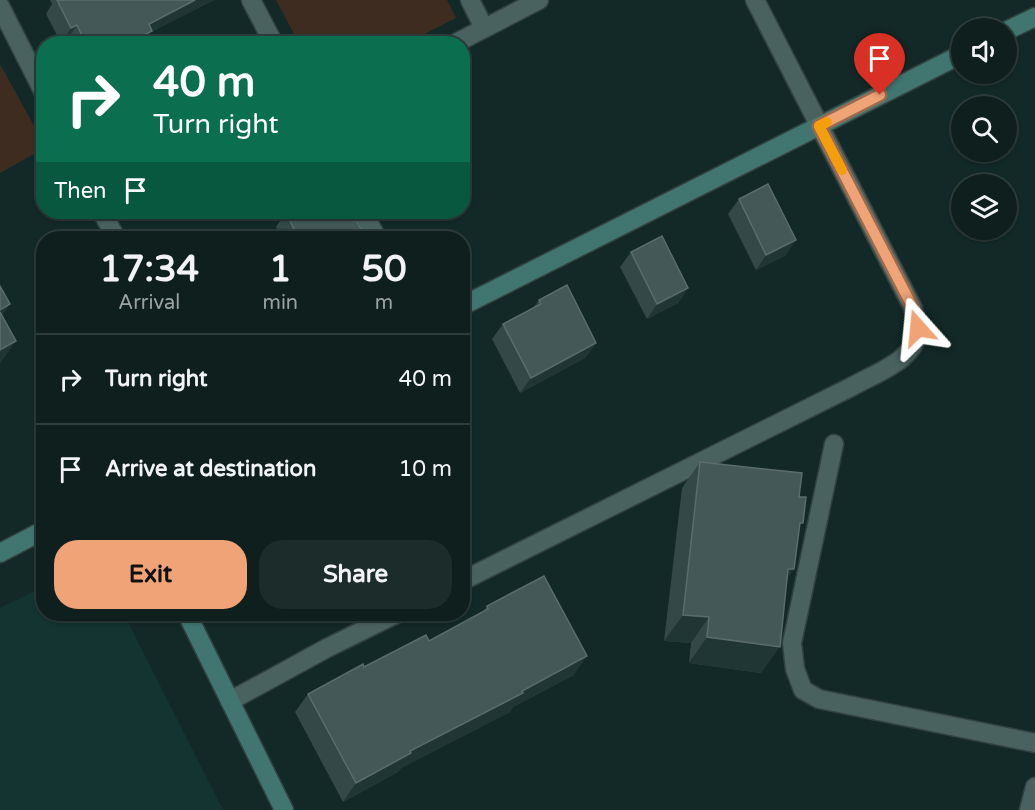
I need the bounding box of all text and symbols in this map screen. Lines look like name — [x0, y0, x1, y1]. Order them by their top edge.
map controls — [951, 18, 1017, 240]
button: sound — [951, 18, 1017, 84]
pin — [854, 33, 905, 95]
icon: arrive — [863, 42, 896, 75]
text: 40 m — [153, 57, 255, 108]
icon: right — [54, 60, 132, 138]
button: search — [951, 96, 1017, 162]
text: Turn right — [153, 108, 279, 141]
icon: arrive — [119, 174, 152, 207]
button: layers — [951, 174, 1017, 240]
text: Then — [54, 178, 107, 204]
text: 17:34 — [99, 248, 199, 291]
text: 1 — [269, 248, 292, 291]
text: 50 — [361, 248, 407, 291]
text: Arrival — [118, 291, 180, 315]
text: min — [263, 291, 298, 315]
text: m — [375, 291, 393, 315]
position arrow — [886, 296, 950, 360]
icon: right — [54, 363, 87, 396]
text: Turn right — [105, 366, 207, 392]
text: 40 m — [398, 366, 452, 392]
icon: arrive — [54, 453, 87, 486]
text: Arrive at destination — [105, 456, 316, 482]
text: 10 m — [398, 456, 452, 482]
button: Exit — [54, 540, 247, 609]
button: Share — [259, 540, 452, 609]

